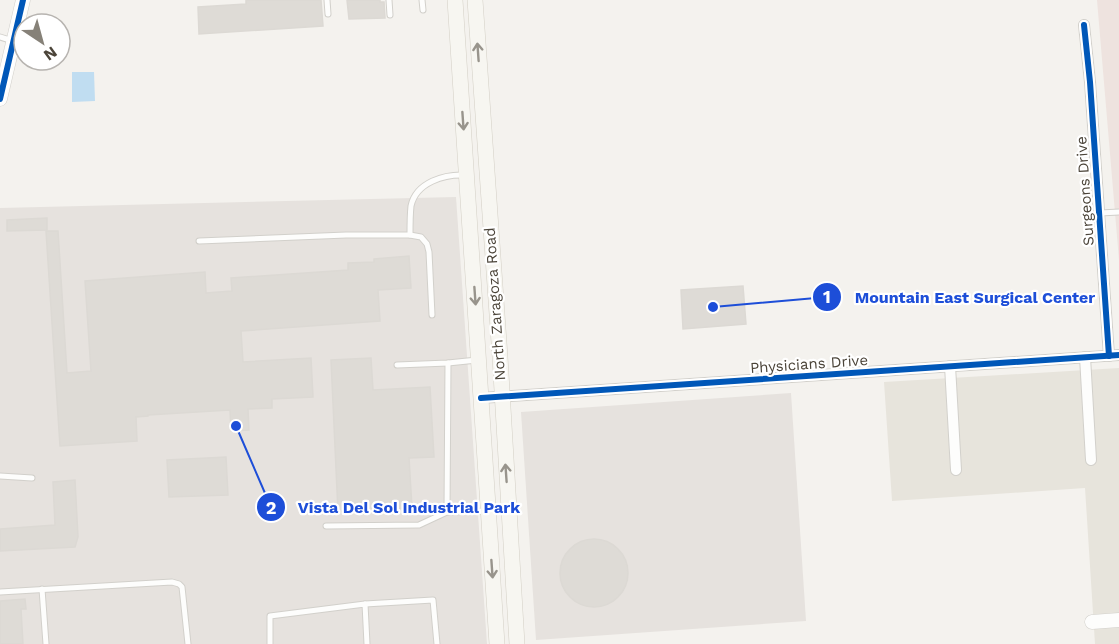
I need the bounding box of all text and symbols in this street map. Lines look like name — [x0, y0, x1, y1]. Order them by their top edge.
north arrow — [12, 12, 72, 72]
one-way arrow — [473, 42, 484, 62]
text: N — [40, 43, 61, 65]
one-way arrow — [458, 111, 469, 131]
street label: Surgeons Drive — [1072, 136, 1098, 246]
street label: North Zaragoza Road — [481, 227, 509, 381]
callout: Mountain East Surgical Center — [812, 280, 1107, 314]
one-way arrow — [469, 285, 480, 305]
text: 1 — [823, 286, 831, 307]
text: Mountain East Surgical Center — [855, 288, 1095, 307]
street label: Physicians Drive — [749, 351, 869, 377]
one-way arrow — [500, 464, 511, 484]
callout: Vista Del Sol Industrial Park — [256, 490, 533, 524]
text: 2 — [266, 497, 276, 518]
text: Vista Del Sol Industrial Park — [298, 498, 520, 517]
one-way arrow — [486, 559, 497, 579]

